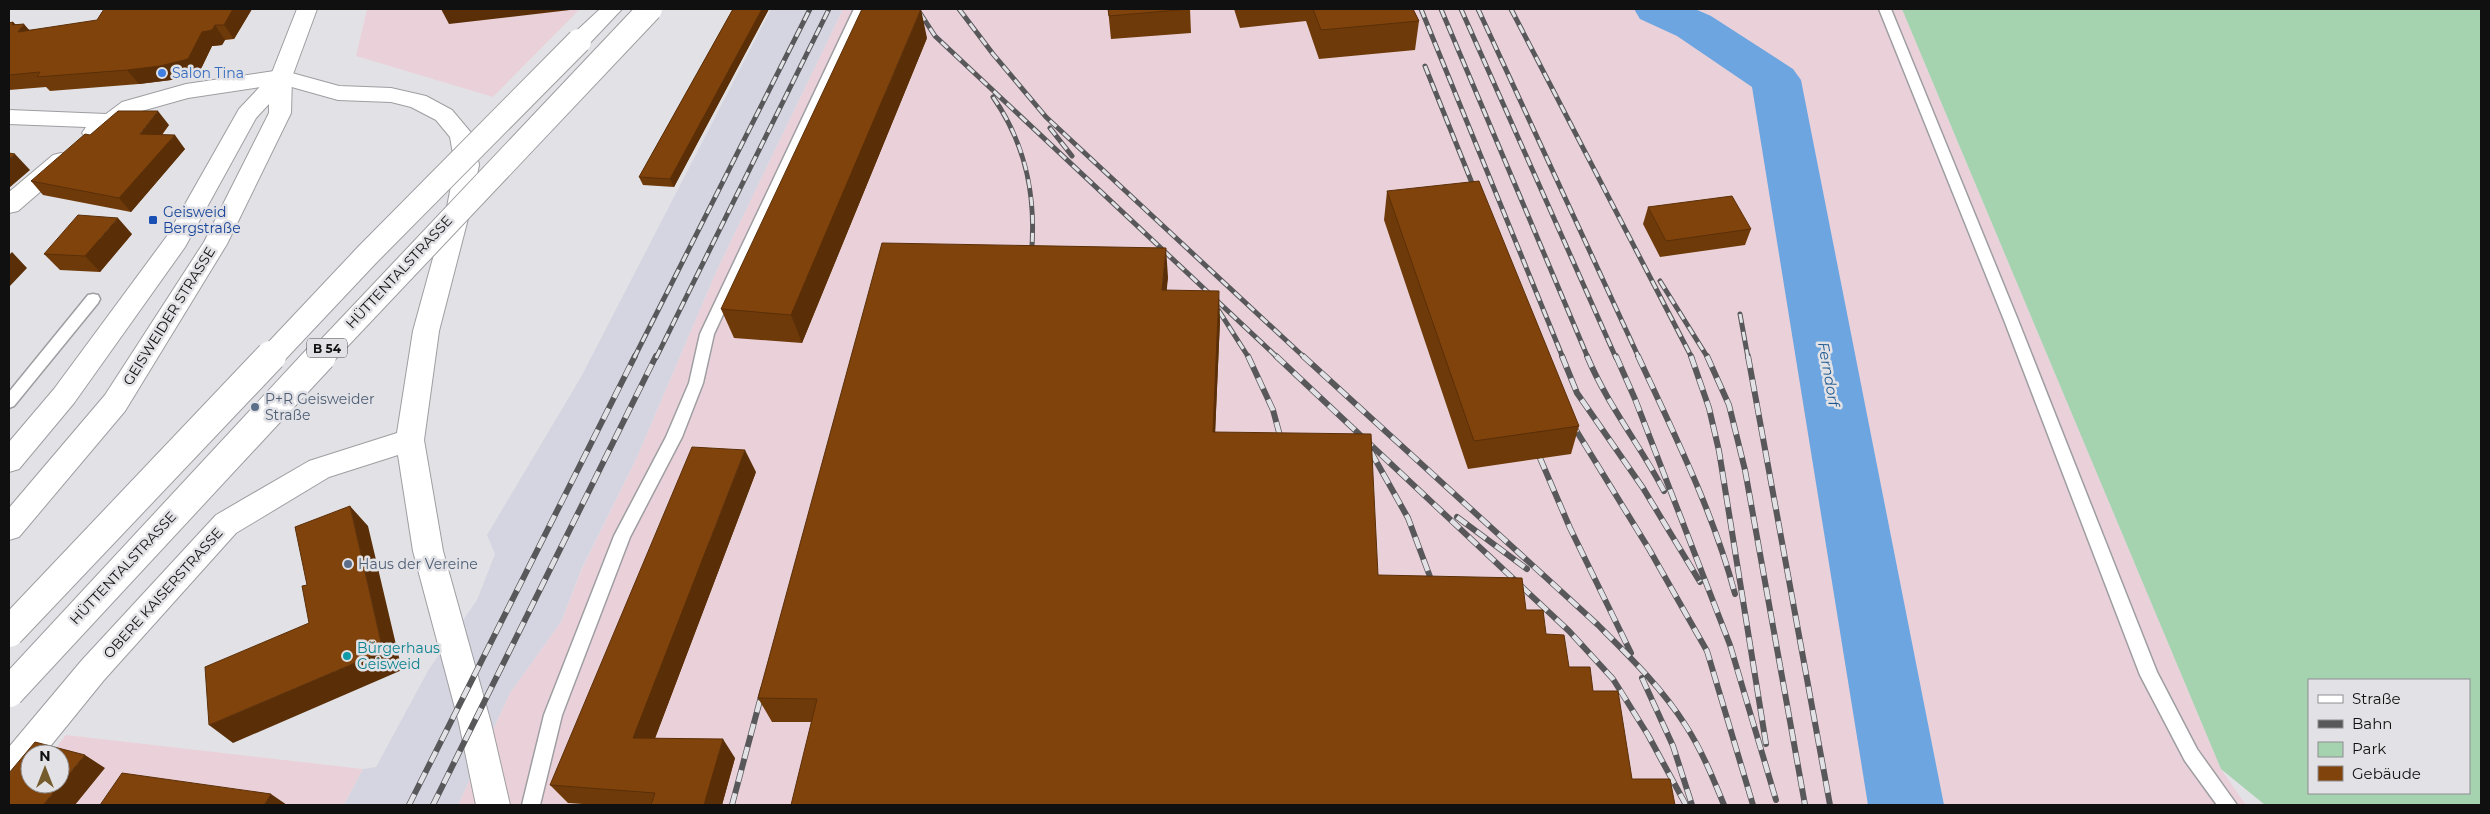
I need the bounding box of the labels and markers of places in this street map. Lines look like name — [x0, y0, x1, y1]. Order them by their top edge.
place label: Salon Tina — [172, 64, 244, 82]
marker: Salon Tina — [156, 67, 168, 79]
place label: Geisweid Bergstraße — [163, 203, 241, 237]
marker: Geisweid Bergstraße — [147, 214, 159, 226]
place label: P+R Geisweider Straße — [265, 390, 375, 424]
marker: P+R Geisweider Straße — [249, 401, 261, 413]
place label: Haus der Vereine — [358, 555, 478, 573]
marker: Haus der Vereine — [342, 558, 354, 570]
place label: Bürgerhaus Geisweid — [357, 639, 440, 673]
marker: Bürgerhaus Geisweid — [341, 650, 353, 662]

